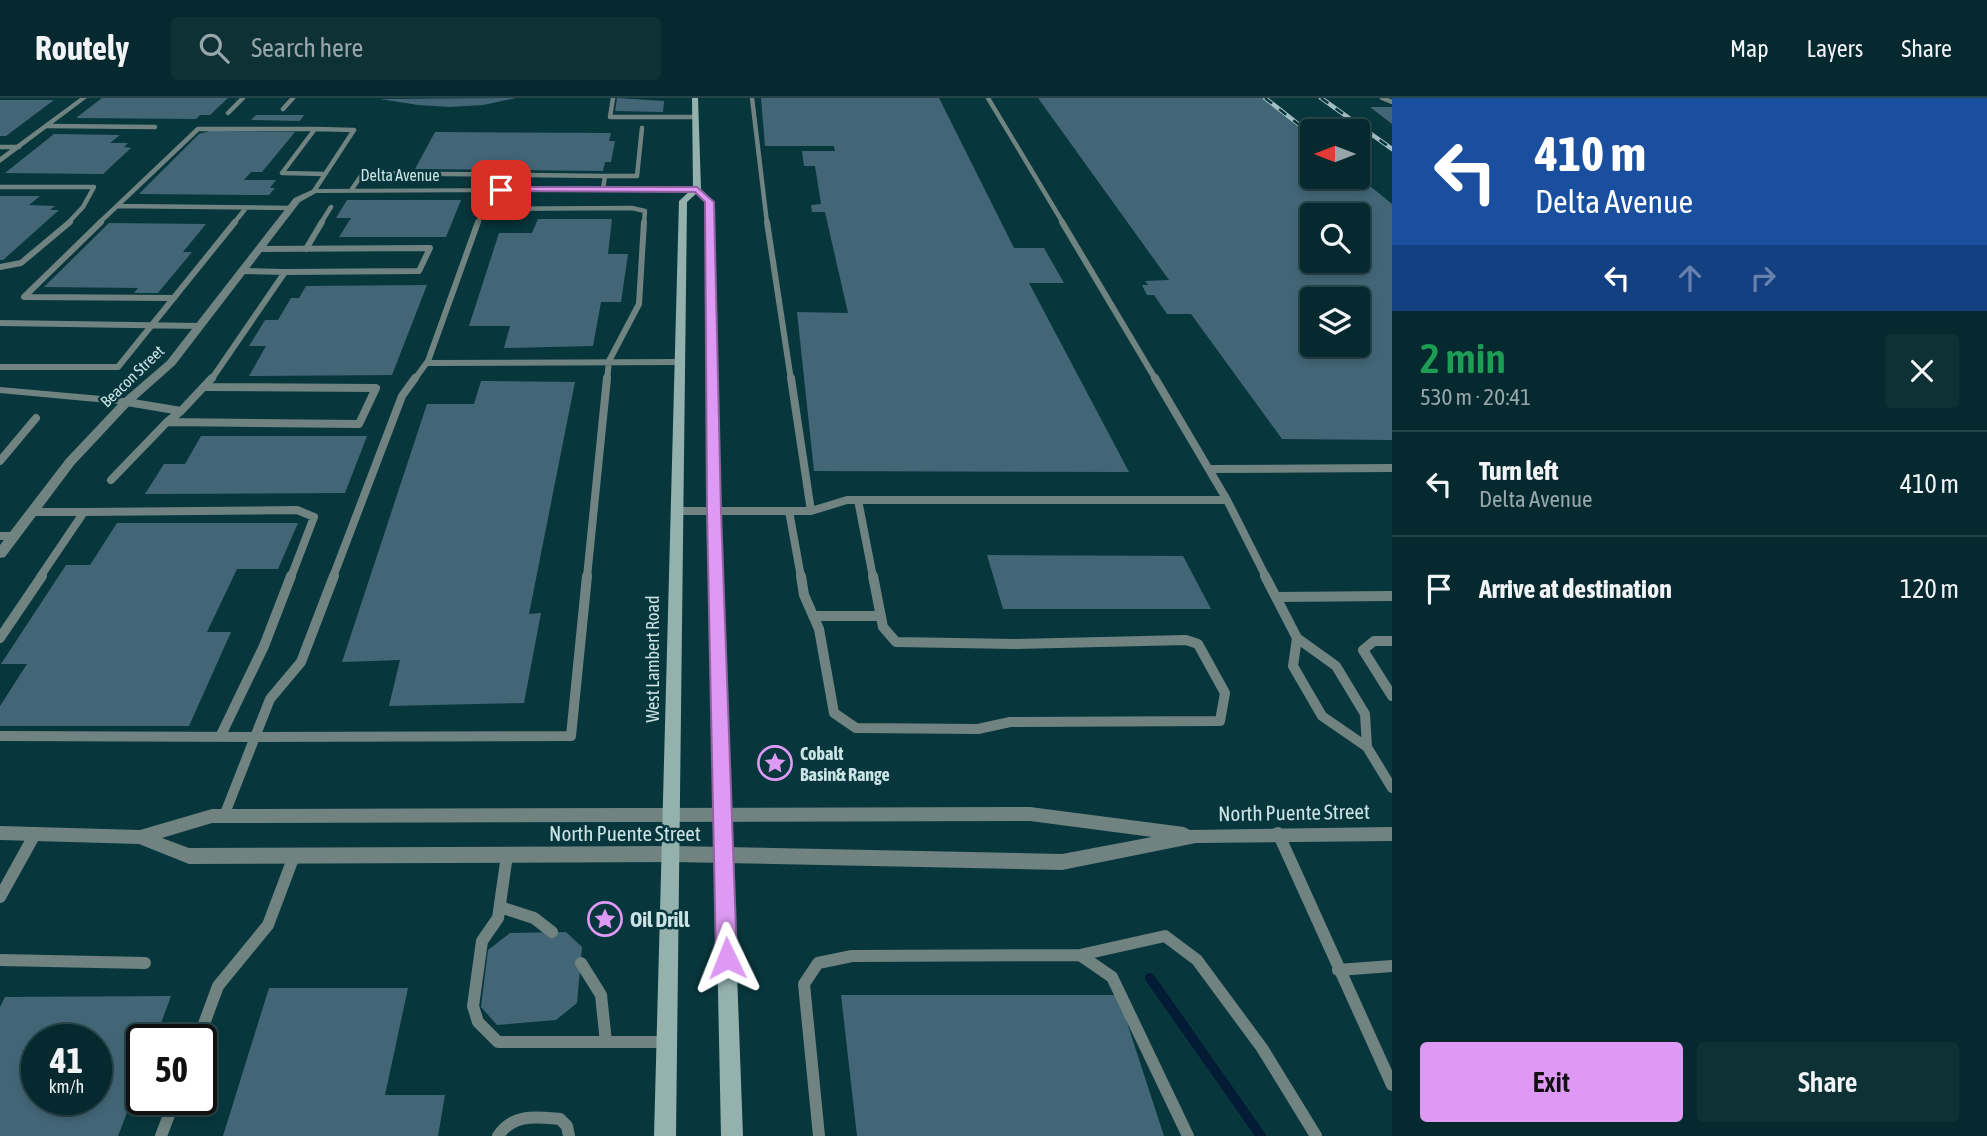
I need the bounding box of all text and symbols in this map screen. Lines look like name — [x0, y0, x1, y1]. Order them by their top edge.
search box — [171, 17, 661, 80]
text: Routely — [35, 29, 129, 67]
icon: search — [195, 29, 233, 67]
text: Search here — [251, 33, 363, 63]
text: Map — [1730, 35, 1769, 62]
text: Layers — [1807, 35, 1863, 62]
text: Share — [1901, 35, 1952, 62]
north arrow — [1300, 119, 1370, 189]
map controls — [1300, 119, 1370, 357]
text: 410 m — [1535, 125, 1646, 181]
icon: left — [1420, 126, 1511, 217]
pin — [471, 160, 531, 220]
street label: Delta Avenue — [361, 166, 440, 184]
icon: arrive — [482, 171, 520, 209]
text: Delta Avenue — [1535, 183, 1693, 220]
button: search — [1300, 203, 1370, 273]
icon: left — [1598, 259, 1636, 297]
icon: ahead — [1671, 259, 1709, 297]
icon: right — [1744, 259, 1782, 297]
button: layers — [1300, 287, 1370, 357]
text: 2 min — [1420, 334, 1506, 382]
button: close — [1885, 334, 1959, 408]
street label: Beacon Street — [97, 341, 168, 411]
text: 530 m · 20:41 — [1420, 384, 1531, 410]
text: Turn left — [1479, 456, 1559, 486]
icon: left — [1420, 465, 1458, 503]
text: 410 m — [1900, 469, 1959, 499]
text: Delta Avenue — [1479, 486, 1593, 512]
icon: arrive — [1420, 570, 1458, 608]
text: Arrive at destination — [1479, 574, 1672, 604]
text: 120 m — [1900, 574, 1959, 604]
street label: West Lambert Road — [642, 596, 663, 722]
place label: Cobalt Basin& Range — [800, 743, 890, 785]
place icon: Cobalt Basin& Range — [756, 744, 794, 782]
street label: North Puente Street — [1218, 799, 1370, 825]
street label: North Puente Street — [549, 821, 701, 845]
place icon: Oil Drill — [586, 900, 624, 938]
place label: Oil Drill — [630, 907, 690, 931]
position arrow — [690, 921, 764, 995]
speed limit sign: 50 — [126, 1024, 217, 1115]
text: 41 — [50, 1040, 83, 1080]
button: Exit — [1420, 1042, 1683, 1122]
button: Share — [1697, 1042, 1959, 1122]
text: km/h — [49, 1076, 84, 1097]

